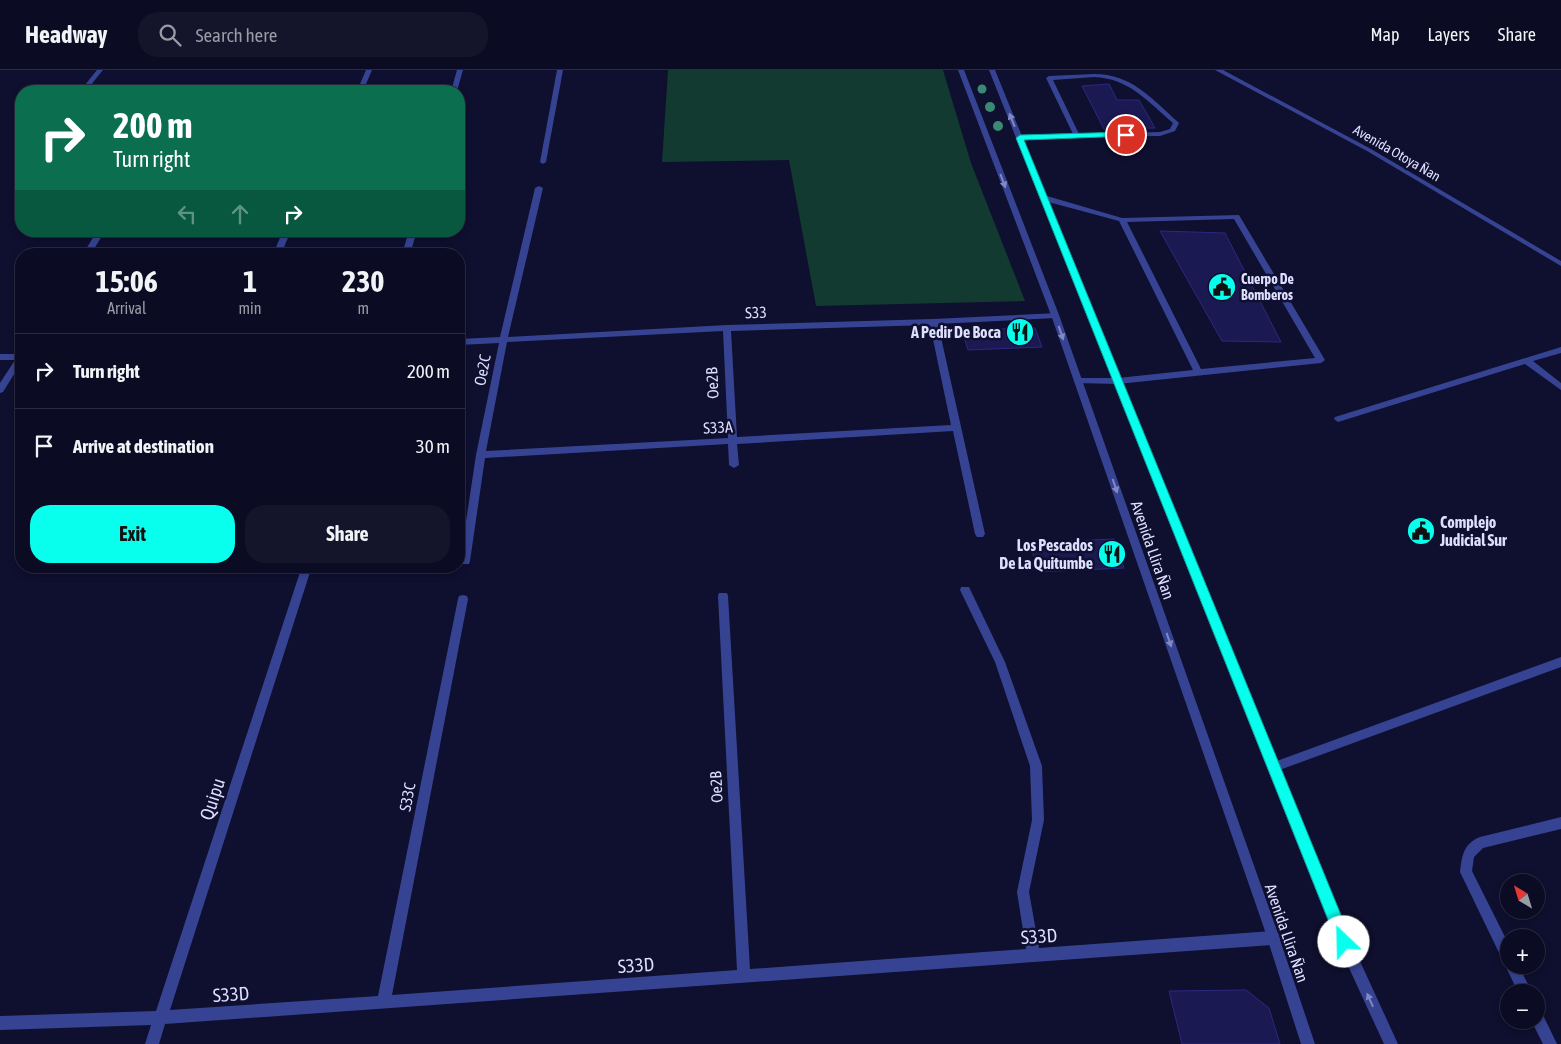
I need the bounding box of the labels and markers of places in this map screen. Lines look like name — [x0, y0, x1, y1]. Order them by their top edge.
pin — [1105, 114, 1147, 156]
place label: Cuerpo De Bomberos — [1241, 271, 1294, 303]
public building icon: Cuerpo De Bomberos — [1207, 272, 1237, 302]
restaurant icon: A Pedir De Boca — [1005, 317, 1035, 347]
place label: A Pedir De Boca — [910, 323, 1001, 341]
place label: Complejo Judicial Sur — [1439, 513, 1507, 549]
public building icon: Complejo Judicial Sur — [1406, 516, 1436, 546]
place label: Los Pescados De La Quitumbe — [999, 536, 1093, 572]
restaurant icon: Los Pescados De La Quitumbe — [1097, 539, 1127, 569]

